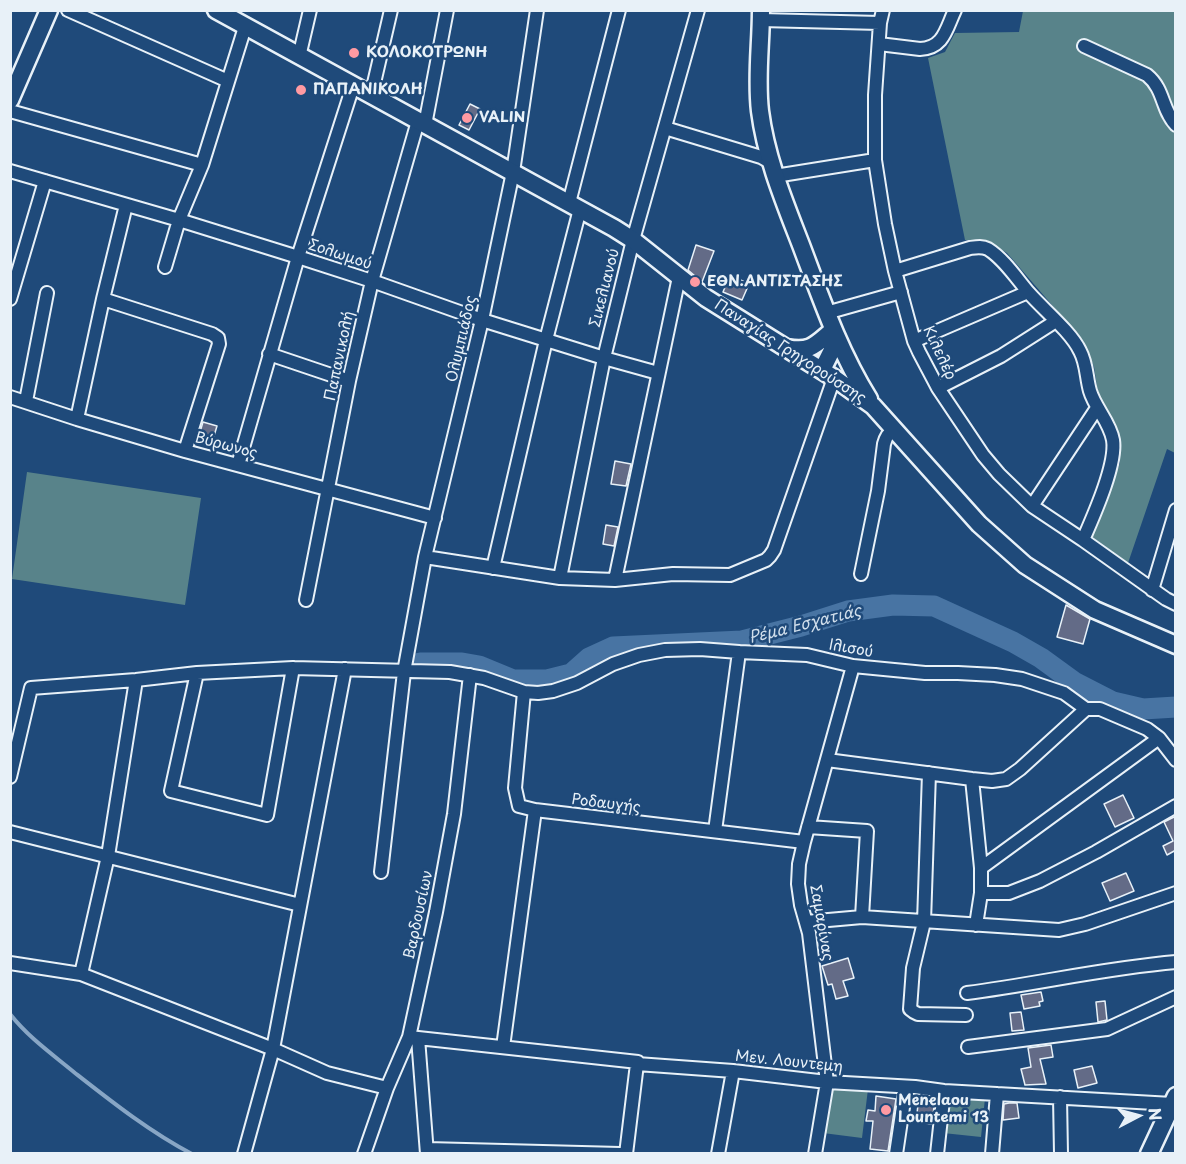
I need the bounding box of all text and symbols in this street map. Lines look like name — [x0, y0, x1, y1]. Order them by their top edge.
place label: ΚΟΛΟΚΟΤΡΩΝΗ — [366, 44, 488, 62]
marker: ΚΟΛΟΚΟΤΡΩΝΗ — [347, 46, 361, 60]
place label: ΠΑΠΑΝΙΚΟΛΗ — [313, 81, 423, 99]
marker: ΠΑΠΑΝΙΚΟΛΗ — [294, 83, 308, 97]
place label: VALIN — [479, 109, 525, 127]
marker: VALIN — [460, 111, 474, 125]
street label: Σολωμού — [306, 236, 374, 274]
street label: Σικελιανού — [587, 247, 623, 329]
place label: ΕΘΝ.ΑΝΤΙΣΤΑΣΗΣ — [707, 273, 843, 291]
marker: ΕΘΝ.ΑΝΤΙΣΤΑΣΗΣ — [688, 275, 702, 289]
street label: Ολυμπιάδος — [443, 294, 481, 384]
street label: Παναγίας Γρηγορούσσης — [711, 296, 869, 408]
street label: Παπανικολή — [322, 310, 358, 402]
street label: Κιλελέρ — [919, 323, 959, 383]
street label: Βύρωνος — [193, 429, 259, 463]
water label: Ρέμα Εσχατιάς — [747, 602, 863, 648]
street label: Ιλισού — [827, 636, 875, 662]
street label: Ροδαυγής — [570, 791, 642, 817]
street label: Βαρδουσίων — [401, 869, 437, 961]
street label: Σαμαρίνας — [805, 884, 837, 962]
street label: Μεν. Λουντεμη — [734, 1047, 844, 1077]
north arrow — [1108, 1086, 1168, 1146]
place label: Menelaou Lountemi 13 — [898, 1092, 989, 1127]
marker: Menelaou Lountemi 13 — [879, 1103, 893, 1117]
text: N — [1143, 1107, 1168, 1122]

